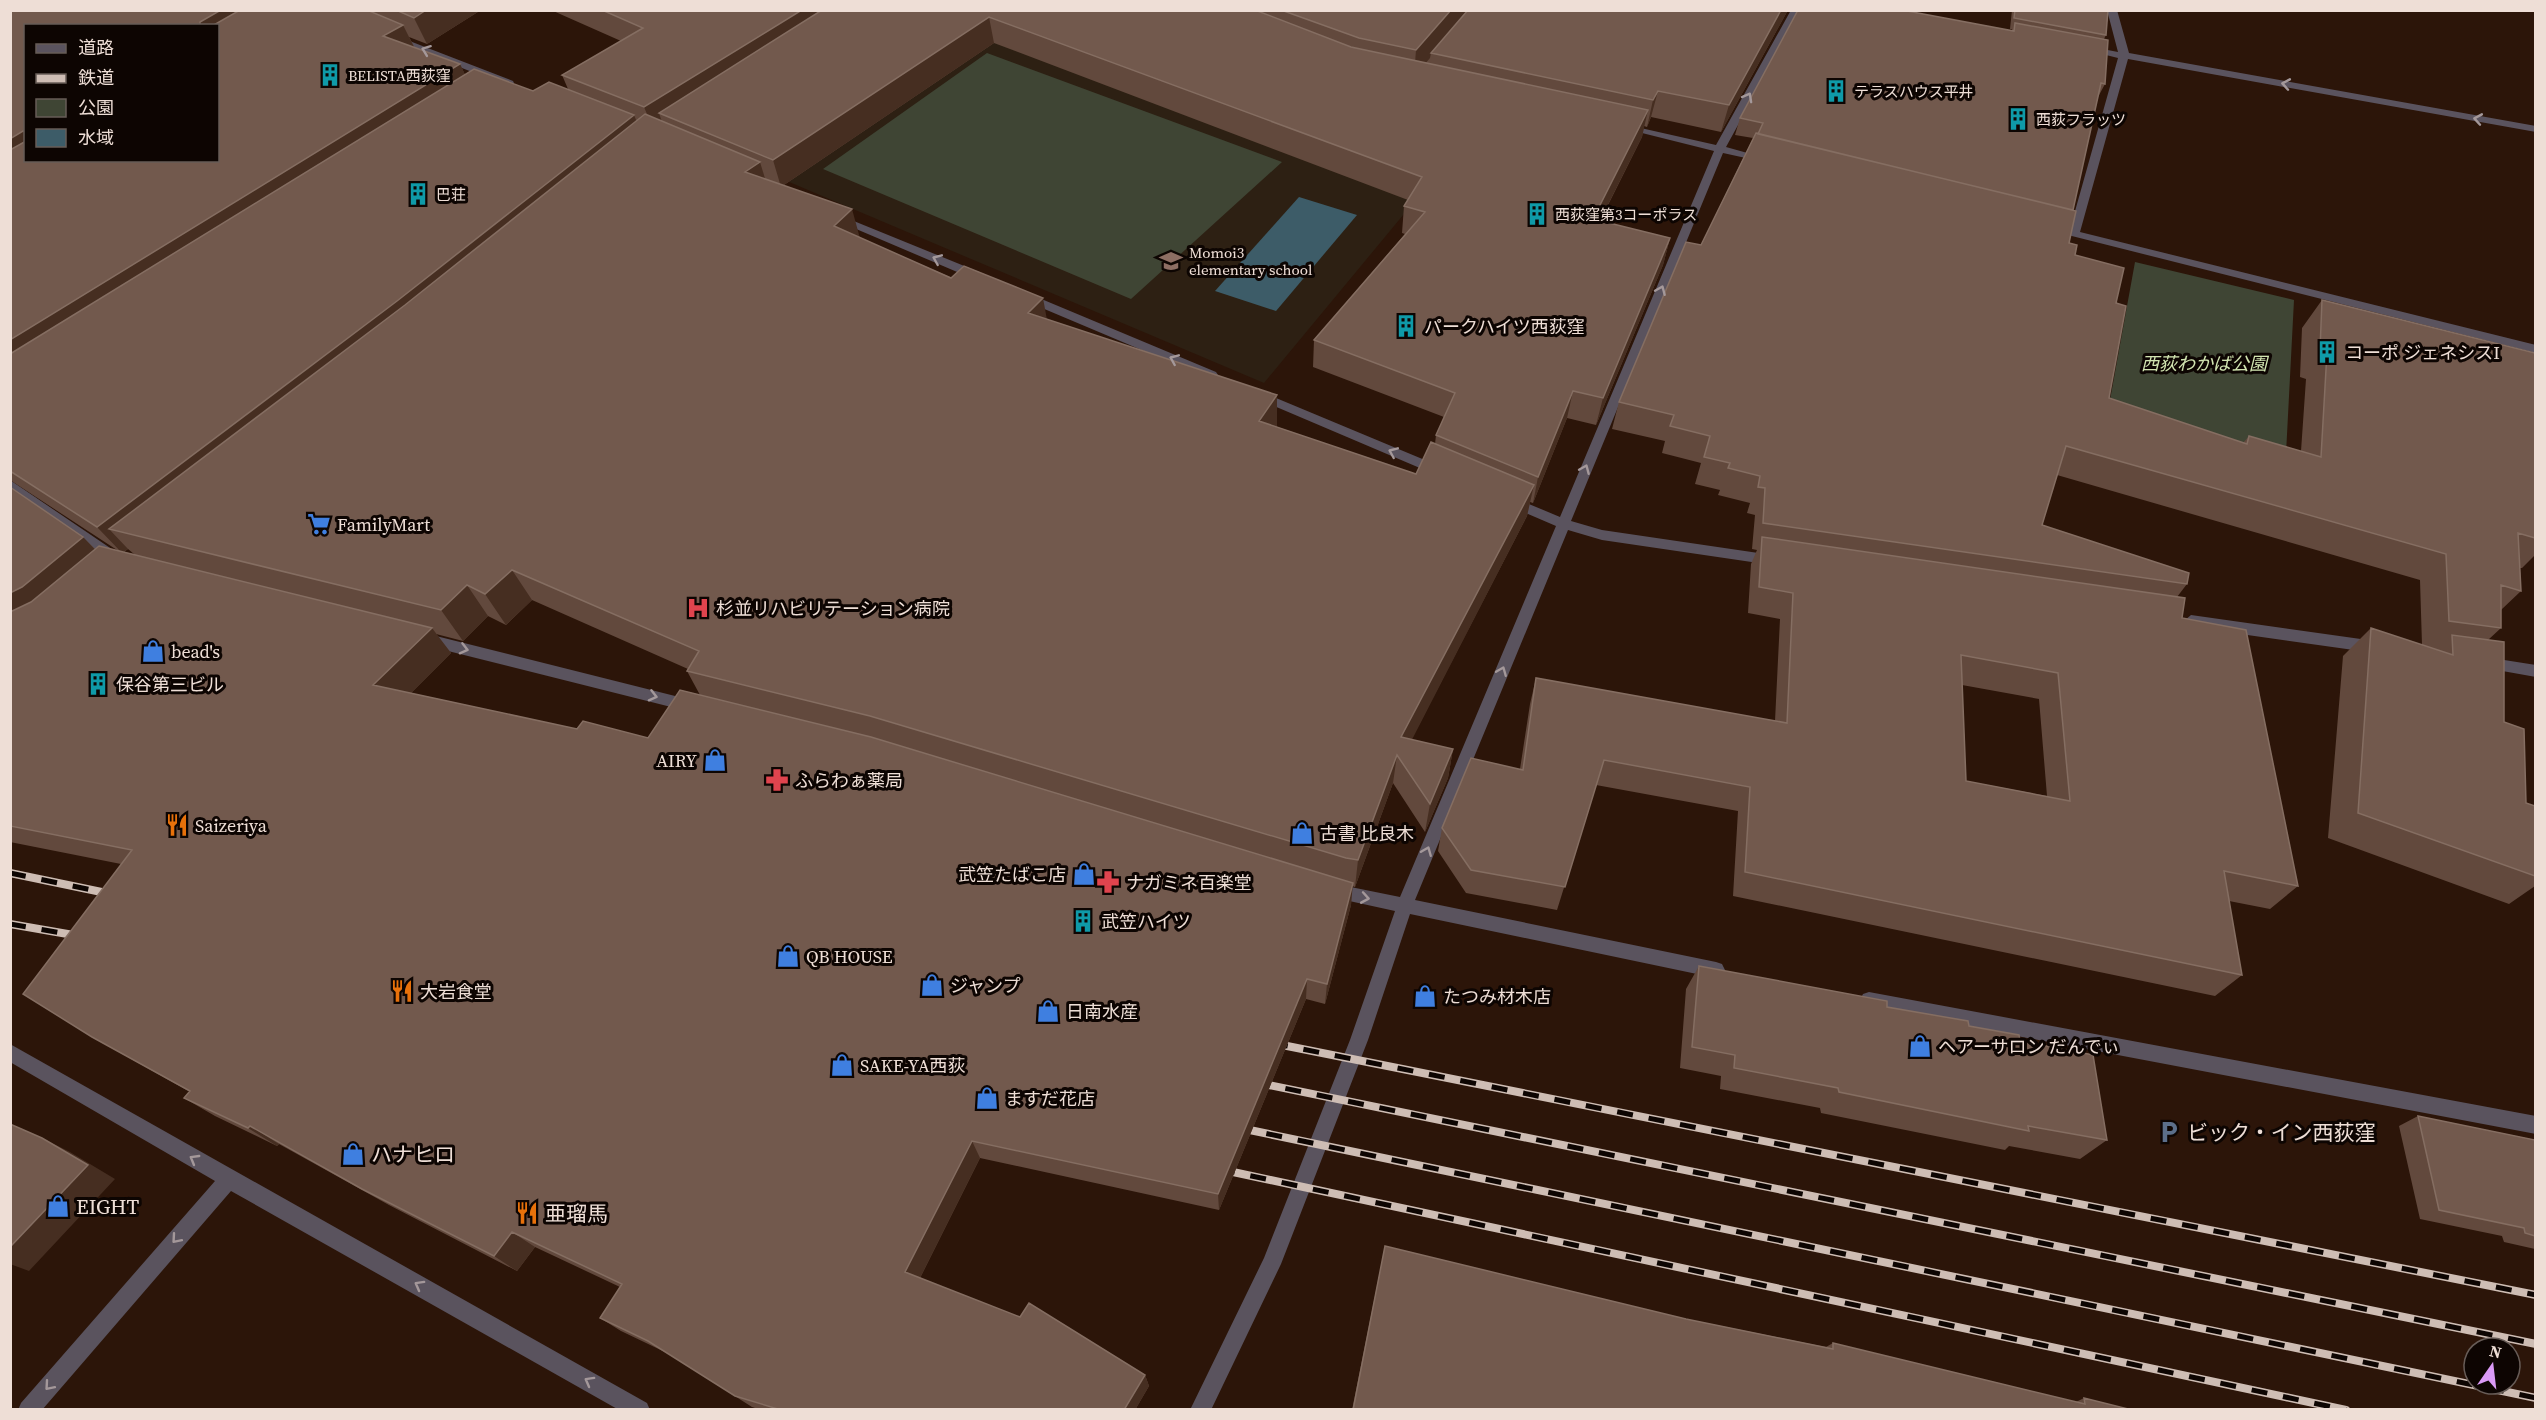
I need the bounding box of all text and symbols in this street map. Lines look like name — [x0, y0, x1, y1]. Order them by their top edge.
legend — [24, 24, 219, 162]
text: 道路 — [78, 35, 114, 60]
one-way arrow — [421, 45, 432, 57]
building icon: BELISTA西荻窪 — [317, 62, 343, 88]
text: 鉄道 — [78, 65, 114, 90]
place label: BELISTA西荻窪 — [348, 65, 451, 86]
building icon: テラスハウス平井 — [1823, 78, 1849, 104]
one-way arrow — [2281, 79, 2291, 91]
place label: テラスハウス平井 — [1854, 81, 1974, 102]
one-way arrow — [1741, 93, 1752, 103]
text: 公園 — [78, 95, 114, 120]
building icon: 西荻フラッツ — [2005, 106, 2031, 132]
place label: 西荻フラッツ — [2036, 109, 2126, 130]
one-way arrow — [2473, 113, 2483, 126]
text: 水域 — [78, 125, 114, 150]
building icon: 巴荘 — [405, 181, 431, 207]
place label: 巴荘 — [436, 184, 466, 205]
building icon: 西荻窪第3コーポラス — [1524, 201, 1550, 227]
place label: 西荻窪第3コーポラス — [1555, 204, 1697, 225]
place label: Momoi3 elementary school — [1189, 242, 1313, 280]
school or university icon: Momoi3 elementary school — [1158, 248, 1184, 274]
one-way arrow — [932, 254, 943, 266]
one-way arrow — [1654, 285, 1666, 296]
building icon: パークハイツ西荻窪 — [1393, 313, 1419, 339]
place label: パークハイツ西荻窪 — [1424, 314, 1585, 339]
building icon: コーポ ジェネシスI — [2314, 339, 2340, 365]
place label: コーポ ジェネシスI — [2345, 340, 2500, 365]
park label: 西荻わかば公園 — [2141, 351, 2270, 376]
one-way arrow — [1170, 354, 1181, 366]
one-way arrow — [1388, 447, 1399, 459]
one-way arrow — [1578, 465, 1590, 476]
supermarket icon: FamilyMart — [306, 511, 332, 537]
place label: FamilyMart — [337, 512, 430, 537]
hospital icon: 杉並リハビリテーション病院 — [685, 595, 711, 621]
place label: 杉並リハビリテーション病院 — [716, 596, 950, 621]
shop icon: bead's — [140, 638, 166, 664]
place label: bead's — [171, 639, 220, 664]
one-way arrow — [458, 642, 468, 654]
one-way arrow — [1495, 666, 1507, 677]
building icon: 保谷第三ビル — [85, 671, 111, 697]
place label: 保谷第三ビル — [116, 672, 224, 697]
one-way arrow — [647, 689, 657, 702]
shop icon: AIRY — [702, 747, 728, 773]
place label: AIRY — [656, 748, 698, 773]
pharmacy icon: ふらわぁ薬局 — [764, 767, 790, 793]
place label: ふらわぁ薬局 — [795, 768, 903, 793]
restaurant icon: Saizeriya — [164, 812, 190, 838]
place label: Saizeriya — [195, 813, 268, 838]
shop icon: 古書 比良木 — [1289, 820, 1315, 846]
place label: 古書 比良木 — [1320, 821, 1414, 846]
one-way arrow — [1420, 846, 1432, 857]
shop icon: 武笠たばこ店 — [1071, 861, 1097, 887]
place label: 武笠たばこ店 — [958, 862, 1066, 887]
pharmacy icon: ナガミネ百楽堂 — [1095, 869, 1121, 895]
place label: ナガミネ百楽堂 — [1126, 870, 1252, 895]
one-way arrow — [1360, 891, 1370, 904]
building icon: 武笠ハイツ — [1070, 908, 1096, 934]
place label: 武笠ハイツ — [1101, 909, 1191, 934]
shop icon: QB HOUSE — [775, 943, 801, 969]
place label: QB HOUSE — [806, 944, 893, 969]
shop icon: ジャンプ — [919, 972, 945, 998]
place label: ジャンプ — [950, 973, 1021, 998]
restaurant icon: 大岩食堂 — [389, 978, 415, 1004]
place label: 大岩食堂 — [420, 979, 492, 1004]
shop icon: たつみ材木店 — [1412, 983, 1438, 1009]
place label: たつみ材木店 — [1443, 984, 1551, 1009]
shop icon: 日南水産 — [1035, 998, 1061, 1024]
place label: 日南水産 — [1066, 999, 1138, 1024]
shop icon: ヘアーサロン だんでぃ — [1907, 1033, 1933, 1059]
place label: ヘアーサロン だんでぃ — [1938, 1034, 2120, 1059]
shop icon: SAKE-YA西荻 — [829, 1052, 855, 1078]
place label: SAKE-YA西荻 — [860, 1053, 966, 1078]
shop icon: ますだ花店 — [974, 1085, 1000, 1111]
place label: ますだ花店 — [1005, 1086, 1095, 1111]
place label: ビック・イン西荻窪 — [2187, 1118, 2376, 1147]
parking icon: ビック・イン西荻窪 — [2156, 1119, 2182, 1145]
place label: ハナヒロ — [371, 1140, 455, 1169]
shop icon: ハナヒロ — [340, 1141, 366, 1167]
one-way arrow — [190, 1154, 200, 1166]
place label: EIGHT — [76, 1192, 140, 1221]
shop icon: EIGHT — [45, 1193, 71, 1219]
place label: 亜瑠馬 — [545, 1199, 608, 1228]
restaurant icon: 亜瑠馬 — [514, 1200, 540, 1226]
one-way arrow — [173, 1232, 184, 1243]
one-way arrow — [415, 1281, 425, 1293]
north arrow — [2462, 1336, 2522, 1396]
text: N — [2487, 1339, 2504, 1364]
one-way arrow — [585, 1377, 595, 1388]
one-way arrow — [45, 1379, 56, 1390]

